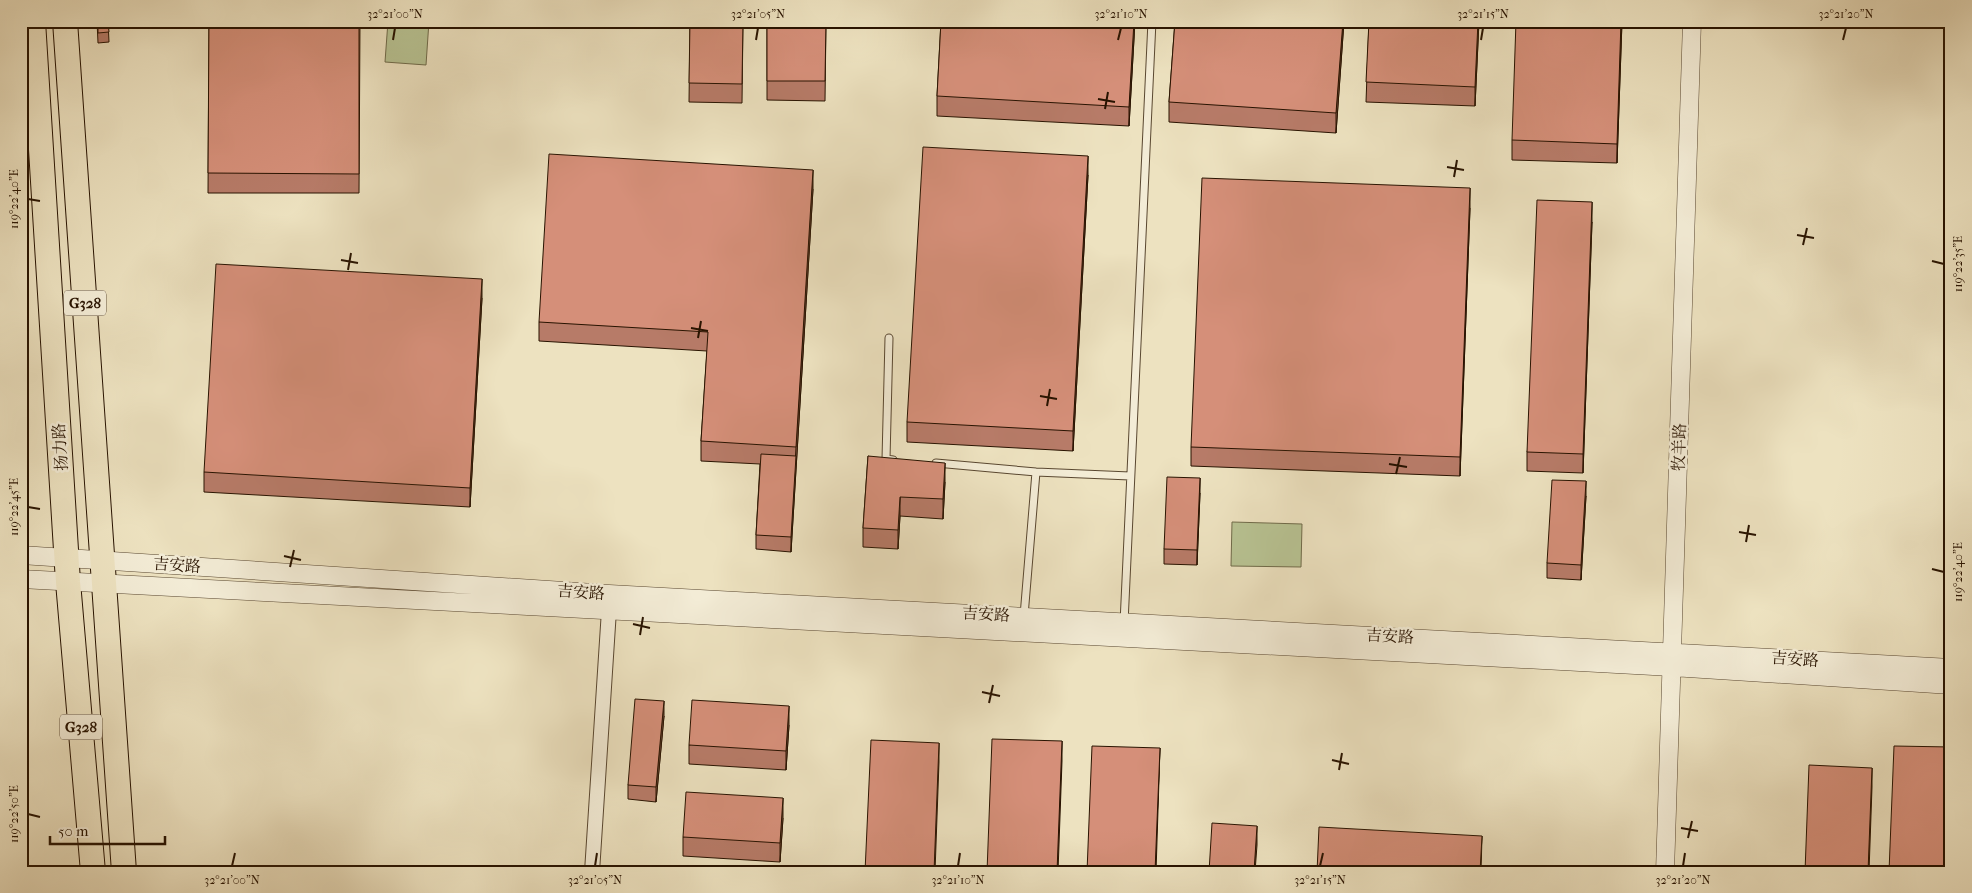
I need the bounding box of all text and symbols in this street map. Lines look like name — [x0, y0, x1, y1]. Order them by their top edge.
text: 32°21'00"N — [367, 7, 423, 21]
text: 32°21'05"N — [731, 7, 785, 21]
text: 32°21'10"N — [1094, 7, 1148, 21]
text: 32°21'15"N — [1457, 7, 1509, 21]
text: 32°21'20"N — [1818, 7, 1874, 21]
text: 119°22'40"E — [7, 169, 21, 229]
text: 119°22'35"E — [1951, 236, 1965, 292]
road number: G328 — [64, 290, 106, 316]
street label: 扬力路 — [49, 422, 71, 472]
street label: 牧羊路 — [1669, 423, 1689, 471]
text: 119°22'45"E — [7, 478, 21, 536]
text: 119°22'40"E — [1951, 542, 1965, 602]
street label: 吉安路 — [152, 554, 202, 576]
street label: 吉安路 — [556, 581, 606, 603]
street label: 吉安路 — [962, 603, 1010, 625]
street label: 吉安路 — [1366, 625, 1414, 647]
street label: 吉安路 — [1770, 648, 1820, 670]
road number: G328 — [60, 714, 102, 740]
text: 119°22'50"E — [7, 785, 21, 843]
scale bar — [50, 813, 165, 845]
text: 50 m — [58, 822, 89, 840]
text: 32°21'00"N — [204, 873, 260, 887]
text: 32°21'05"N — [568, 873, 622, 887]
text: 32°21'10"N — [931, 873, 985, 887]
text: 32°21'15"N — [1294, 873, 1346, 887]
text: 32°21'20"N — [1655, 873, 1711, 887]

